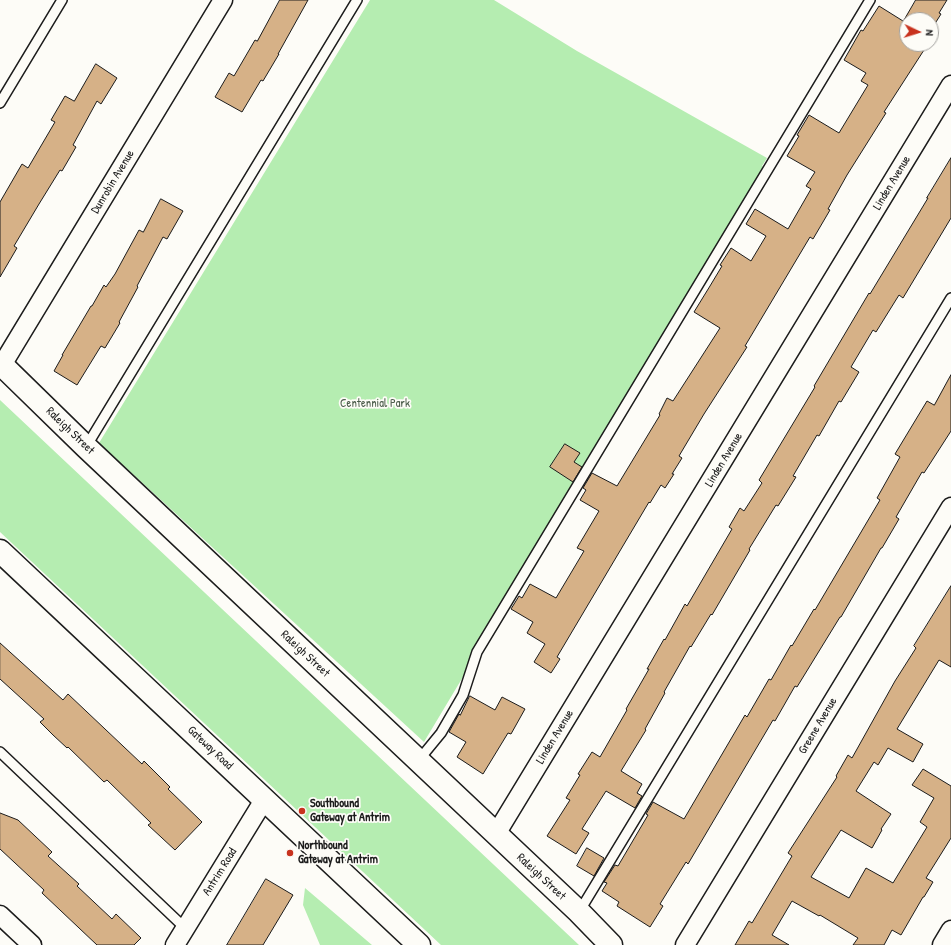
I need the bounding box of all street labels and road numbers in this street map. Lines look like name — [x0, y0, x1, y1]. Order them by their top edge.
street label: Dunrobin Avenue — [88, 148, 138, 216]
street label: Linden Avenue — [870, 153, 914, 213]
street label: Raleigh Street — [43, 404, 97, 458]
street label: Linden Avenue — [702, 430, 746, 490]
street label: Raleigh Street — [277, 628, 333, 680]
street label: Greene Avenue — [796, 695, 840, 757]
street label: Linden Avenue — [533, 707, 577, 767]
street label: Gateway Road — [184, 723, 236, 773]
street label: Antrim Road — [200, 846, 240, 898]
street label: Raleigh Street — [513, 851, 569, 903]

